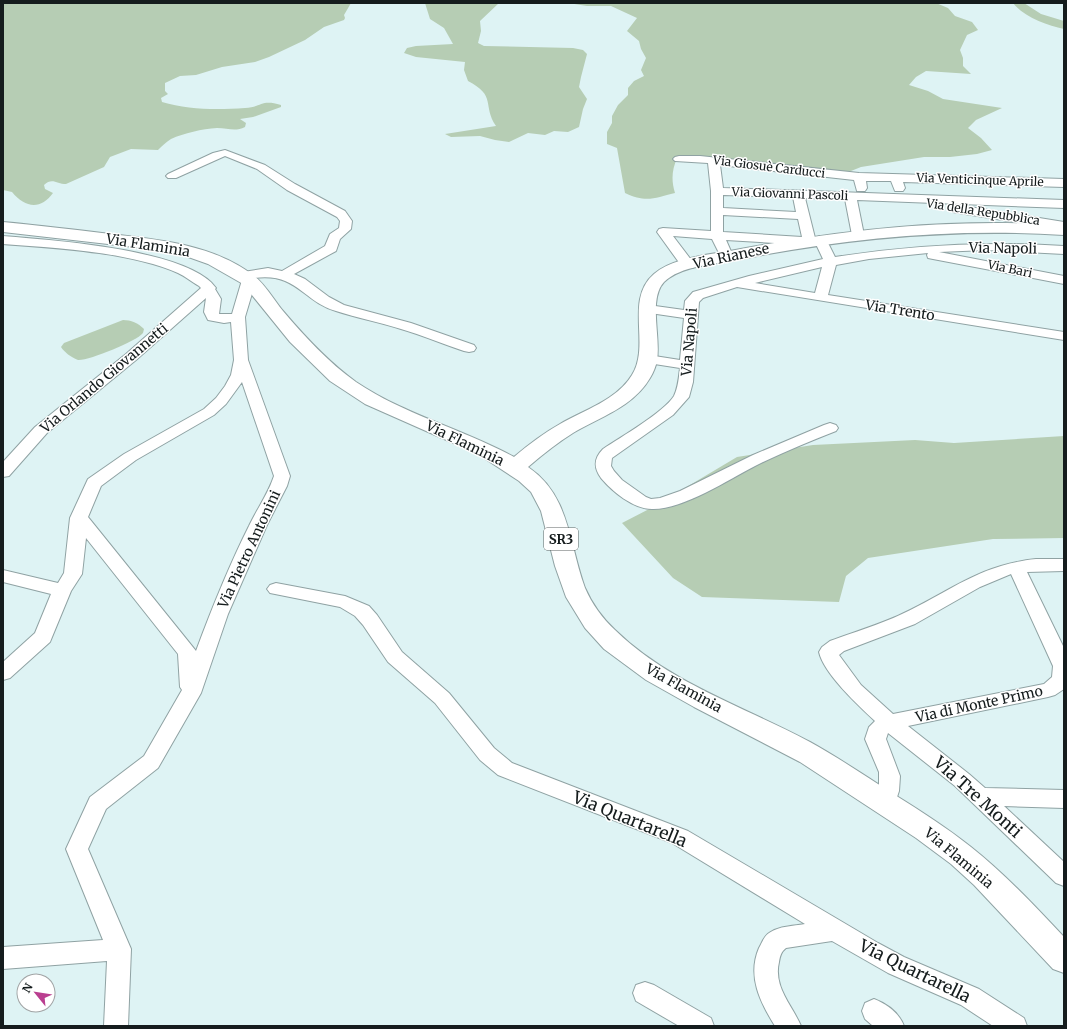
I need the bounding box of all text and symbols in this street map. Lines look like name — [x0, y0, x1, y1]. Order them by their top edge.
street label: Via Giosuè Carducci — [711, 152, 826, 181]
street label: Via Venticinque Aprile — [915, 170, 1044, 189]
street label: Via Giovanni Pascoli — [730, 184, 849, 203]
street label: Via della Repubblica — [924, 195, 1042, 228]
street label: Via Flaminia — [104, 229, 192, 261]
street label: Via Napoli — [968, 238, 1038, 258]
street label: Via Rianese — [690, 239, 771, 273]
street label: Via Bari — [985, 256, 1034, 281]
street label: Via Trento — [863, 295, 936, 324]
street label: Via Napoli — [677, 307, 701, 378]
street label: Via Orlando Giovannetti — [36, 319, 172, 437]
street label: Via Flaminia — [422, 416, 507, 470]
street label: Via Pietro Antonini — [213, 487, 284, 612]
road number: SR3 — [544, 528, 578, 550]
street label: Via Flaminia — [642, 659, 726, 717]
street label: Via di Monte Primo — [913, 682, 1044, 726]
street label: Via Tre Monti — [928, 751, 1027, 843]
street label: Via Quartarella — [569, 786, 690, 852]
street label: Via Flaminia — [920, 823, 998, 892]
street label: Via Quartarella — [855, 934, 974, 1008]
north arrow — [16, 973, 56, 1013]
text: N — [19, 980, 36, 995]

